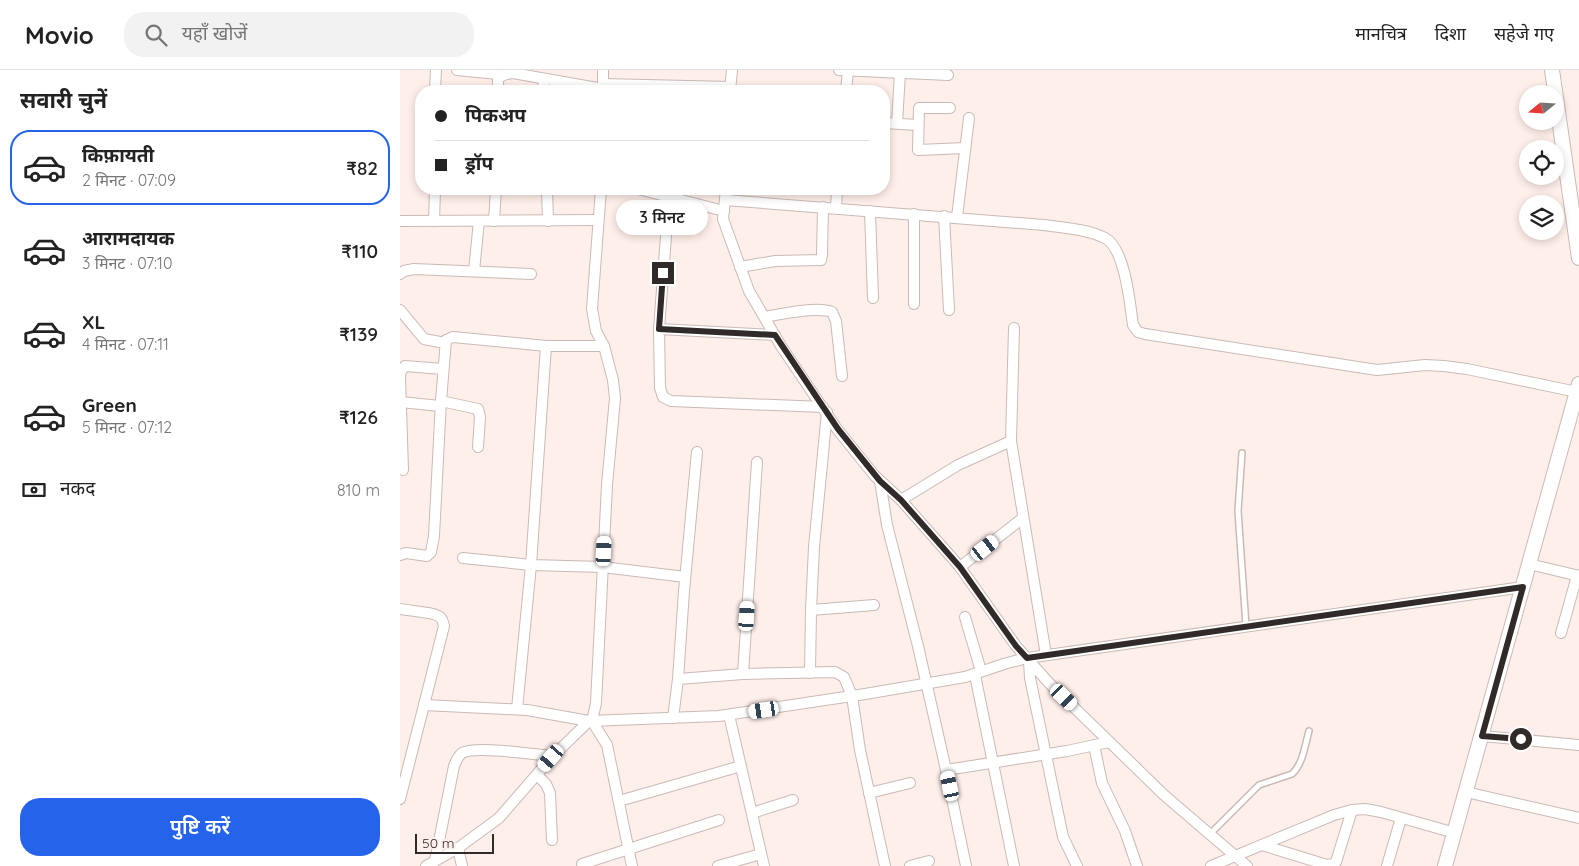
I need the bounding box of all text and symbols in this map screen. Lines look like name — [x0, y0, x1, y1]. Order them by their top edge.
search box — [124, 12, 474, 57]
text: Movio — [25, 20, 94, 50]
icon: search — [142, 21, 170, 49]
text: यहाँ खोजें — [182, 21, 247, 45]
text: मानचित्र — [1355, 22, 1407, 45]
text: दिशा — [1435, 22, 1466, 45]
text: सहेजे गए — [1494, 22, 1554, 45]
north arrow — [1519, 85, 1564, 130]
map controls — [1519, 85, 1564, 240]
text: सवारी चुनें — [20, 86, 107, 114]
text: पिकअप — [465, 103, 526, 127]
button: locate — [1519, 140, 1564, 185]
text: किफ़ायती — [82, 143, 154, 167]
icon: car — [22, 145, 67, 190]
text: ड्रॉप — [465, 151, 493, 175]
text: ₹82 — [346, 156, 378, 180]
text: 2 मिनट · 07:09 — [82, 170, 176, 190]
button: layers — [1519, 195, 1564, 240]
callout: 3 मिनट — [617, 200, 709, 236]
text: 3 मिनट — [639, 207, 685, 227]
text: आरामदायक — [82, 226, 174, 250]
icon: car — [22, 228, 67, 273]
text: ₹110 — [341, 239, 378, 263]
text: 3 मिनट · 07:10 — [82, 253, 173, 273]
route end — [652, 262, 674, 284]
text: XL — [82, 310, 105, 334]
icon: car — [22, 311, 67, 356]
text: ₹139 — [339, 322, 378, 346]
text: 4 मिनट · 07:11 — [82, 334, 169, 354]
text: Green — [82, 393, 137, 417]
icon: car — [22, 394, 67, 439]
text: ₹126 — [339, 405, 378, 429]
text: 5 मिनट · 07:12 — [82, 417, 172, 437]
icon: cash — [20, 476, 48, 504]
text: नकद — [60, 476, 95, 500]
text: 810 m — [337, 480, 380, 500]
car — [968, 533, 1001, 563]
car — [595, 536, 612, 566]
car — [738, 601, 755, 631]
car — [1048, 681, 1080, 713]
car — [748, 700, 779, 720]
route start — [1510, 728, 1532, 750]
car — [535, 742, 566, 774]
car — [939, 770, 960, 802]
button: पुष्टि करें — [20, 798, 380, 856]
scale bar — [415, 831, 494, 854]
text: 50 m — [422, 834, 455, 852]

